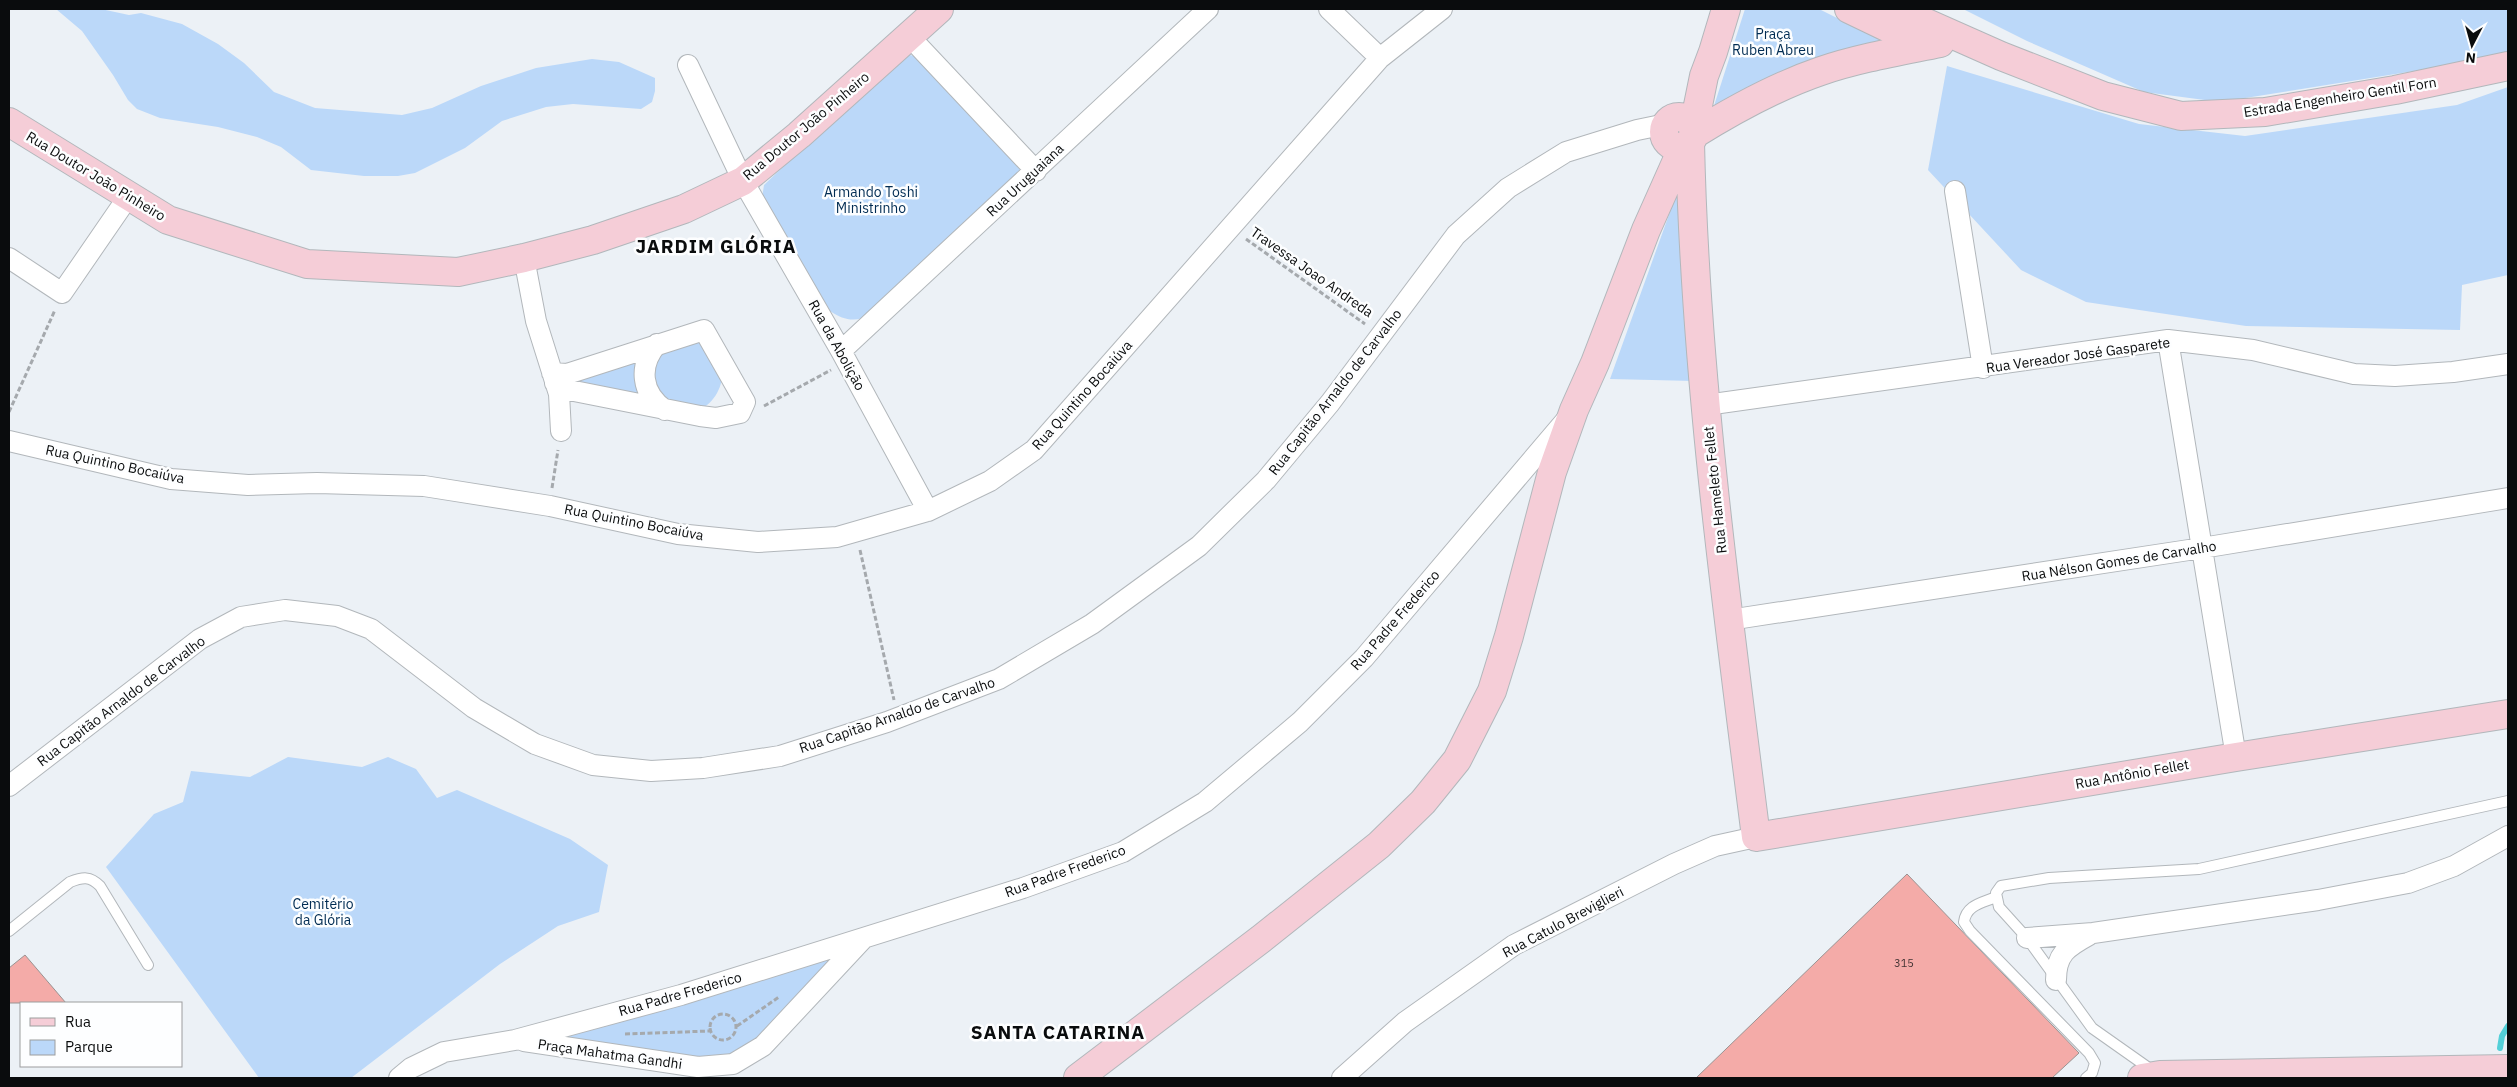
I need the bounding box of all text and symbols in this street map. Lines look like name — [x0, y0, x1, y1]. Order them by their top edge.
north arrow — [2447, 20, 2497, 70]
park label: Praça Ruben Abreu — [1732, 25, 1814, 59]
text: N — [2465, 48, 2477, 67]
street label: Rua Doutor João Pinheiro — [739, 68, 873, 184]
street label: Estrada Engenheiro Gentil Forn — [2242, 73, 2438, 121]
street label: Rua Doutor João Pinheiro — [23, 127, 169, 225]
street label: Rua Uruguaiana — [982, 139, 1068, 220]
park label: Armando Toshi Ministrinho — [824, 183, 918, 217]
street label: Travessa Joao Andreda — [1247, 223, 1377, 321]
district label: JARDIM GLÓRIA — [635, 234, 797, 258]
street label: Rua da Abolição — [805, 296, 869, 394]
street label: Rua Capitão Arnaldo de Carvalho — [1264, 305, 1406, 479]
street label: Rua Vereador José Gasparete — [1985, 333, 2172, 377]
street label: Rua Quintino Bocaiúva — [1028, 336, 1136, 454]
street label: Rua Hameleto Fellet — [1699, 425, 1731, 554]
street label: Rua Quintino Bocaiúva — [44, 440, 187, 488]
street label: Rua Quintino Bocaiúva — [563, 500, 706, 544]
street label: Rua Nélson Gomes de Carvalho — [2020, 537, 2218, 585]
street label: Rua Padre Frederico — [1346, 566, 1444, 674]
street label: Rua Capitão Arnaldo de Carvalho — [33, 632, 209, 770]
street label: Rua Capitão Arnaldo de Carvalho — [797, 673, 997, 757]
street label: Rua Antônio Fellet — [2074, 755, 2190, 793]
street label: Rua Padre Frederico — [1002, 841, 1128, 901]
street label: Rua Catulo Breviglieri — [1499, 882, 1627, 962]
park label: Cemitério da Glória — [292, 895, 354, 929]
house number: 315 — [1894, 956, 1914, 970]
street label: Rua Padre Frederico — [616, 968, 744, 1020]
legend — [20, 1002, 182, 1067]
text: Rua — [65, 1012, 91, 1031]
district label: SANTA CATARINA — [971, 1020, 1145, 1044]
street label: Praça Mahatma Gandhi — [537, 1035, 683, 1073]
text: Parque — [65, 1037, 113, 1056]

